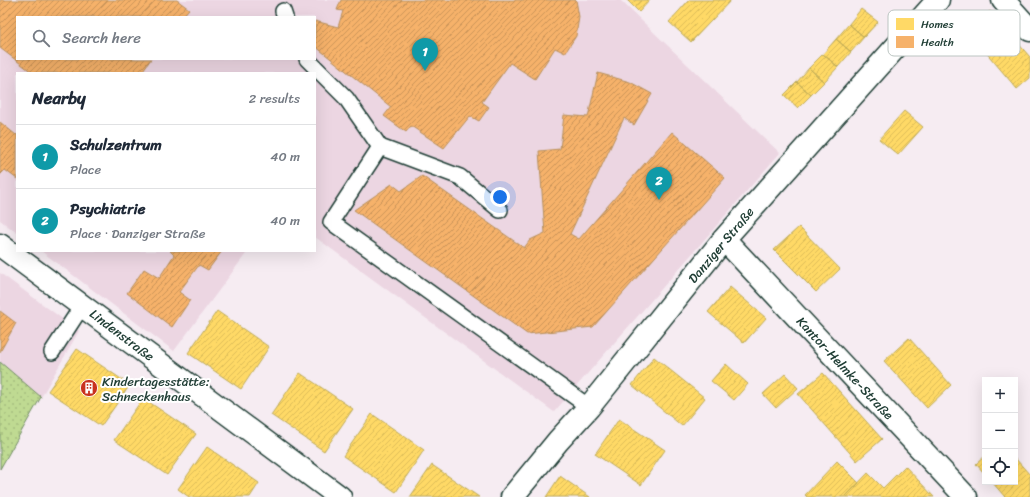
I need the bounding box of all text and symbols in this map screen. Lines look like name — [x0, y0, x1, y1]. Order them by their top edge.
legend — [888, 10, 1020, 56]
text: Homes — [921, 15, 954, 34]
search box — [16, 16, 316, 60]
text: Search here — [62, 25, 141, 51]
icon: search — [30, 27, 52, 49]
text: Health — [921, 33, 954, 52]
pin: 1 — [412, 38, 438, 71]
text: Nearby — [32, 83, 86, 113]
text: 2 results — [249, 87, 300, 110]
text: Schulzentrum — [70, 132, 162, 158]
text: 1 — [42, 145, 48, 168]
text: 40 m — [270, 145, 300, 168]
text: Place — [70, 158, 101, 181]
pin: 2 — [646, 167, 672, 200]
your location — [490, 187, 510, 207]
text: Psychiatrie — [70, 196, 145, 222]
street label: Danziger Straße — [682, 201, 760, 288]
text: 2 — [41, 209, 49, 232]
text: 40 m — [270, 209, 300, 232]
text: Place · Danziger Straße — [70, 222, 206, 245]
street label: Lindenstraße — [85, 303, 160, 367]
street label: Kantor-Helmke-Straße — [791, 311, 899, 425]
place label: Kindertagesstätte: Schneckenhaus — [102, 370, 210, 408]
map controls — [982, 377, 1018, 485]
button: + — [982, 377, 1018, 413]
building icon: Kindertagesstätte: Schneckenhaus — [79, 378, 99, 398]
button: − — [982, 413, 1018, 449]
button: locate — [982, 449, 1018, 485]

